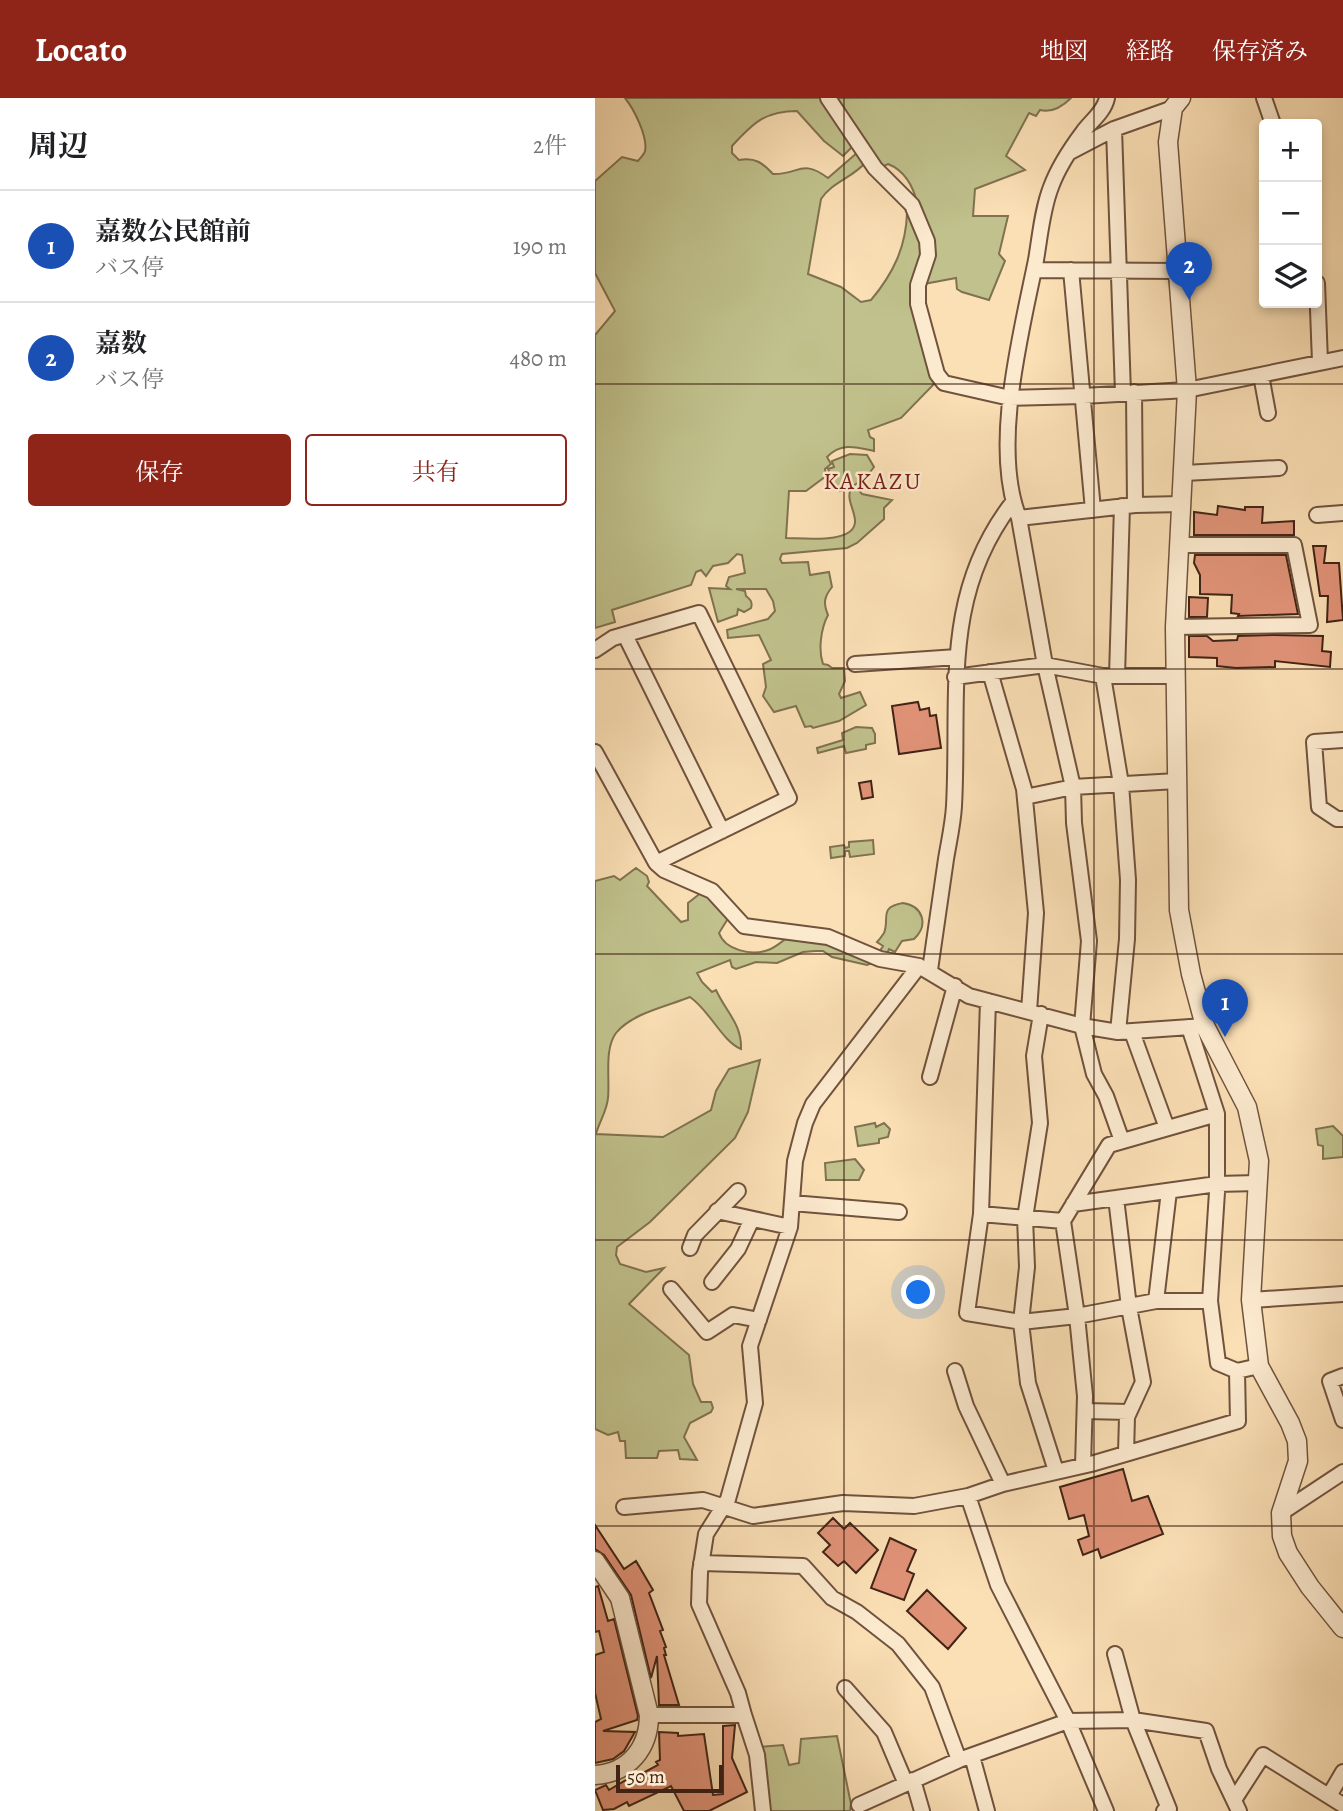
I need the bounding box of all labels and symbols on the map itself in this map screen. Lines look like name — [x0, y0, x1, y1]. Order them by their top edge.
pin: 2 — [1166, 242, 1212, 300]
district label: KAKAZU — [823, 465, 923, 497]
pin: 1 — [1202, 979, 1248, 1037]
your location — [901, 1275, 935, 1309]
scale bar — [616, 1762, 723, 1794]

